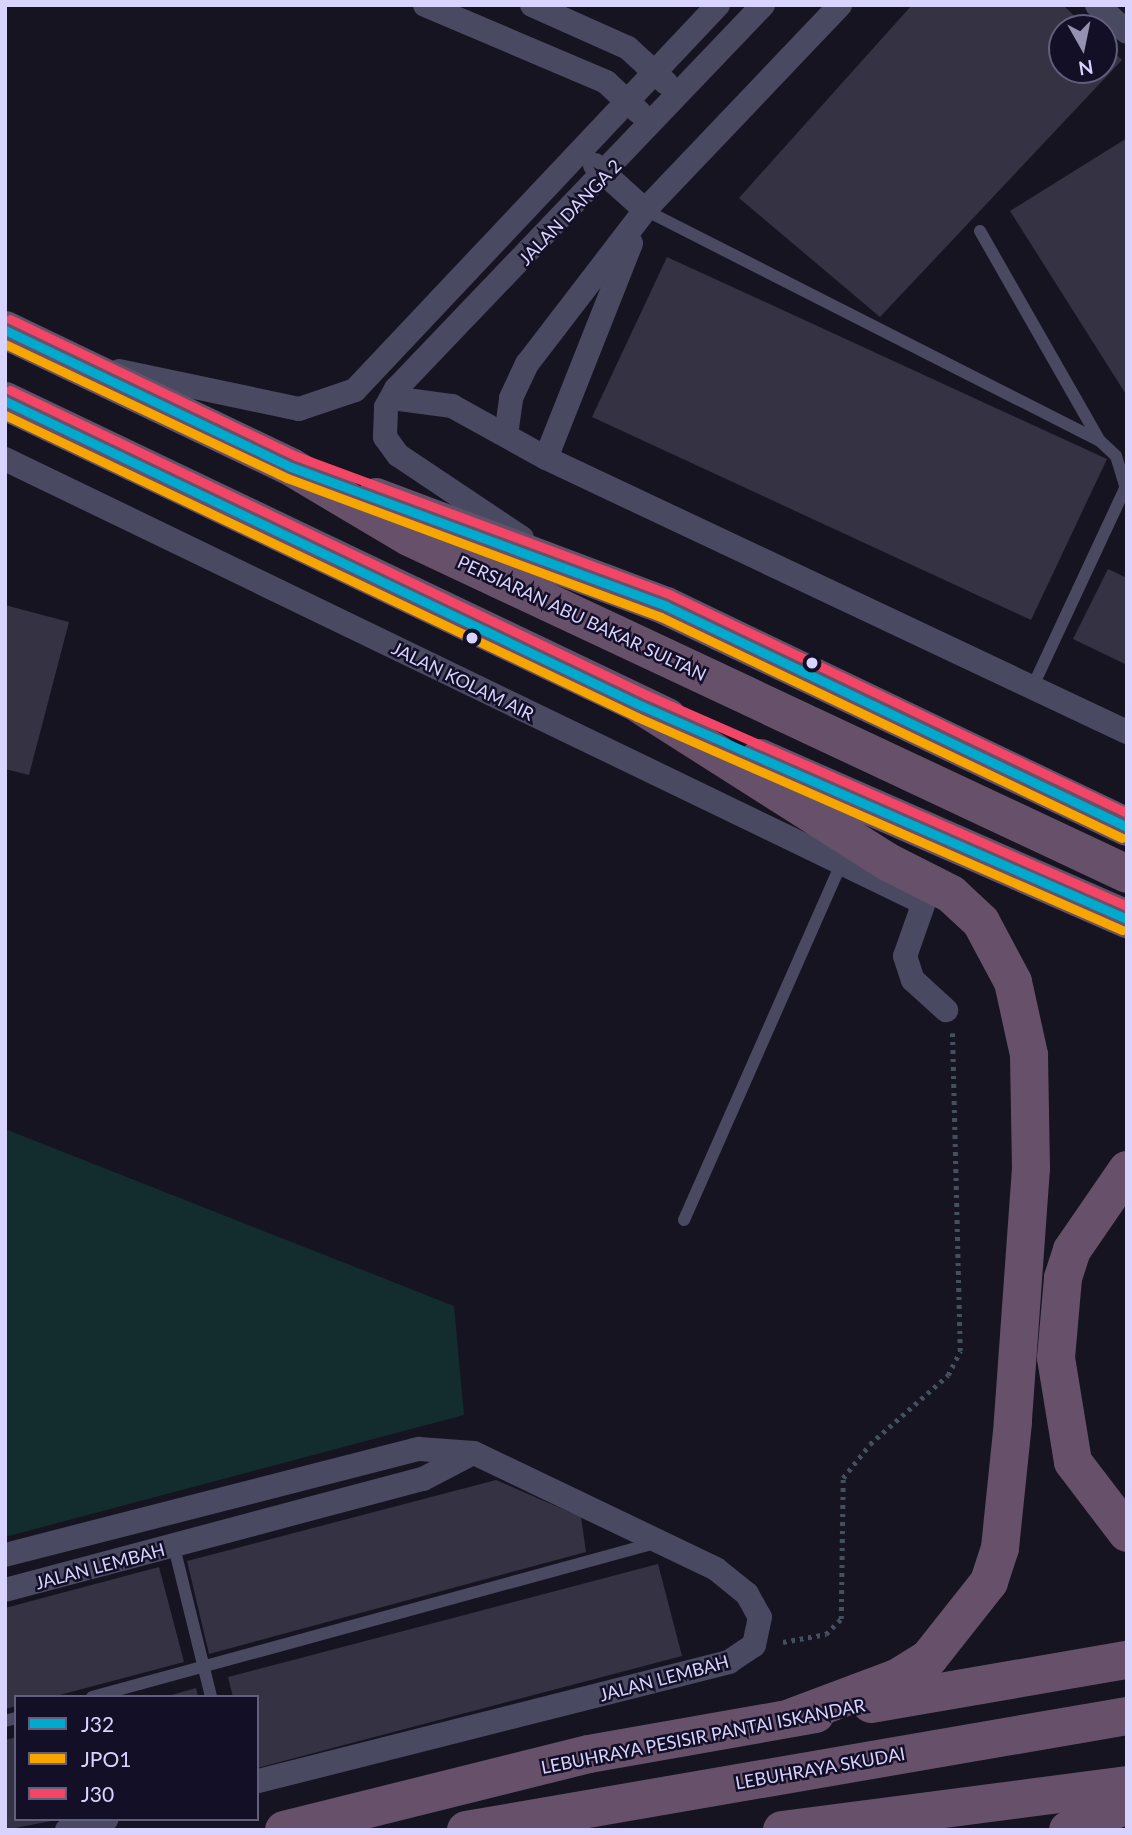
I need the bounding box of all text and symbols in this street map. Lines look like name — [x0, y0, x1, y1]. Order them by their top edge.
north arrow — [1048, 14, 1118, 84]
text: N — [1077, 56, 1095, 81]
street label: JALAN DANGA 2 — [514, 155, 626, 269]
street label: PERSIARAN ABU BAKAR SULTAN — [454, 551, 710, 685]
unlabelled marker — [465, 631, 479, 645]
street label: JALAN KOLAM AIR — [388, 637, 538, 725]
unlabelled marker — [805, 656, 819, 670]
street label: JALAN LEMBAH — [33, 1538, 167, 1594]
street label: JALAN LEMBAH — [597, 1650, 731, 1706]
street label: LEBUHRAYA PESISIR PANTAI ISKANDAR — [539, 1694, 867, 1778]
legend — [14, 1695, 259, 1821]
text: J32 — [81, 1711, 114, 1736]
street label: LEBUHRAYA SKUDAI — [733, 1742, 907, 1794]
text: JPO1 — [81, 1746, 131, 1771]
text: J30 — [81, 1781, 114, 1806]

